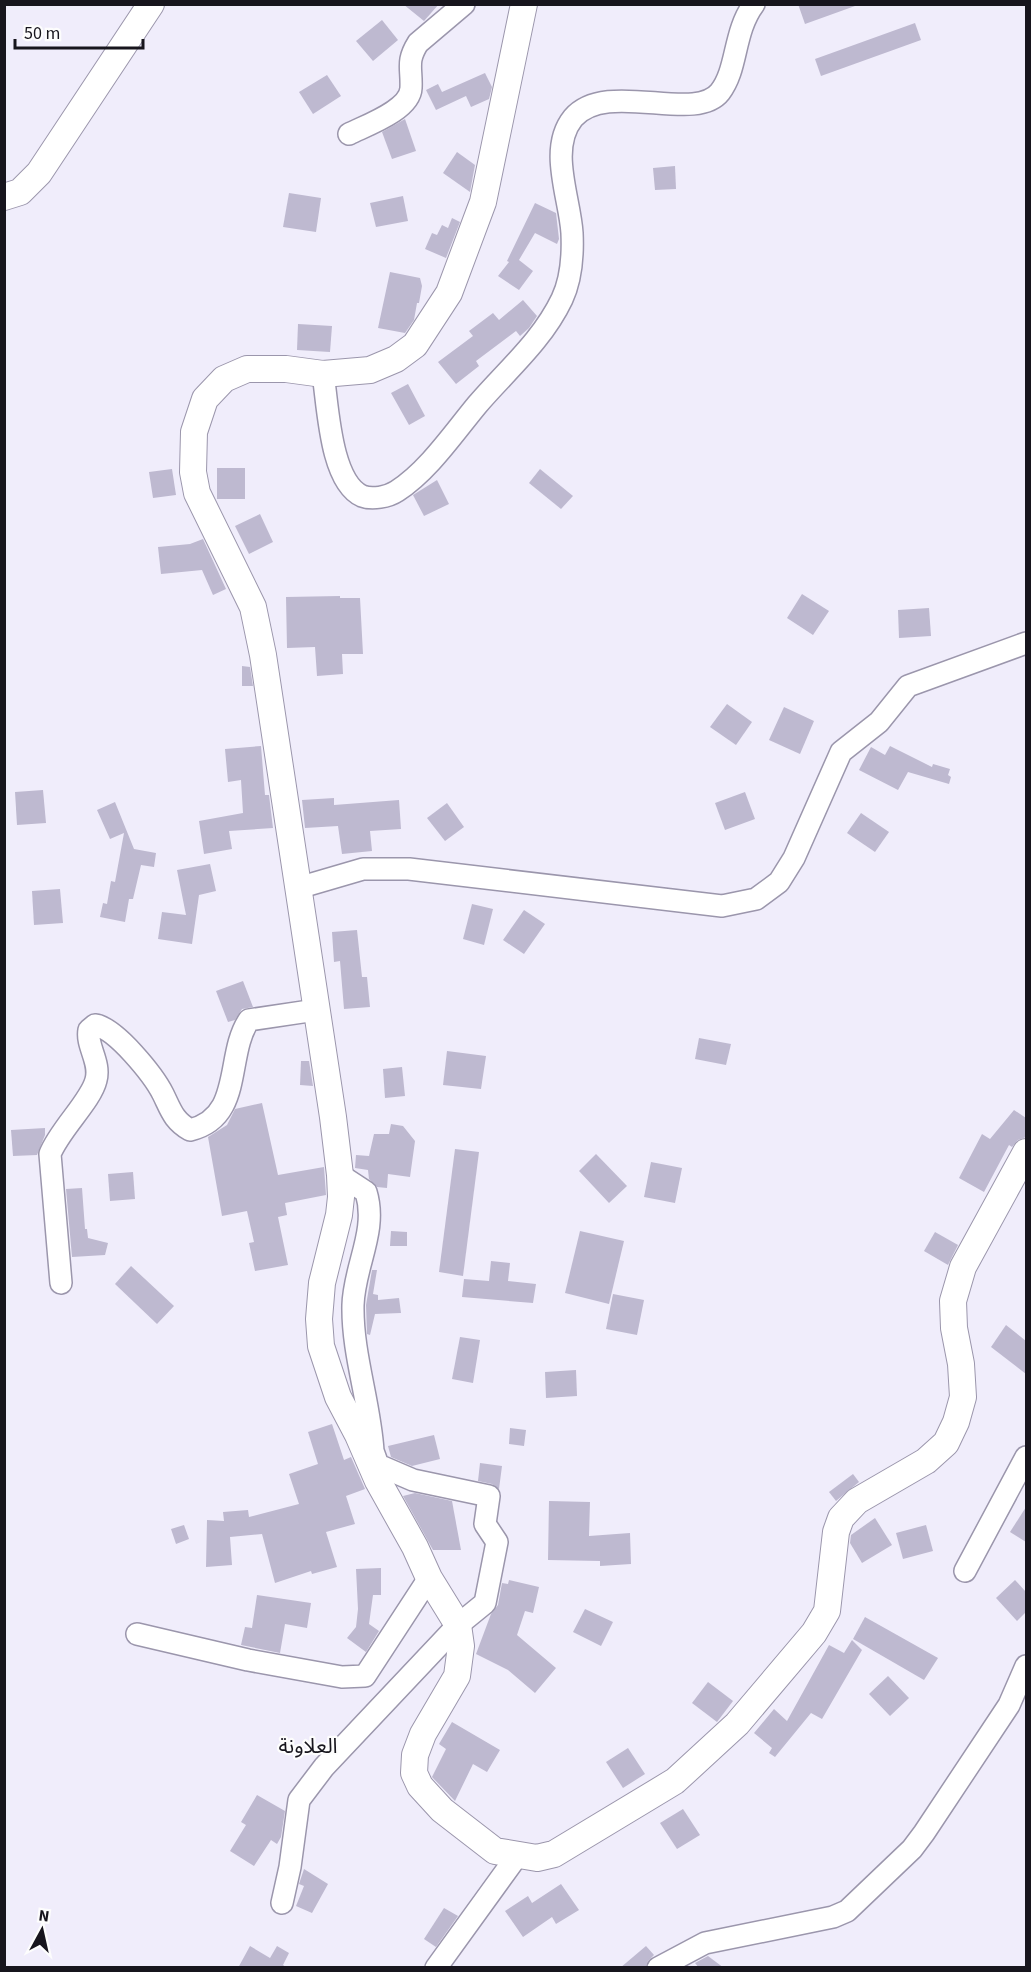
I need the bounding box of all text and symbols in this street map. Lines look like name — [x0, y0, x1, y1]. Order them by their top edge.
scale bar — [15, 12, 142, 50]
text: 50 m — [24, 21, 60, 46]
district label: العلاونة — [278, 1731, 338, 1761]
north arrow — [12, 1900, 72, 1960]
text: N — [37, 1905, 51, 1928]

